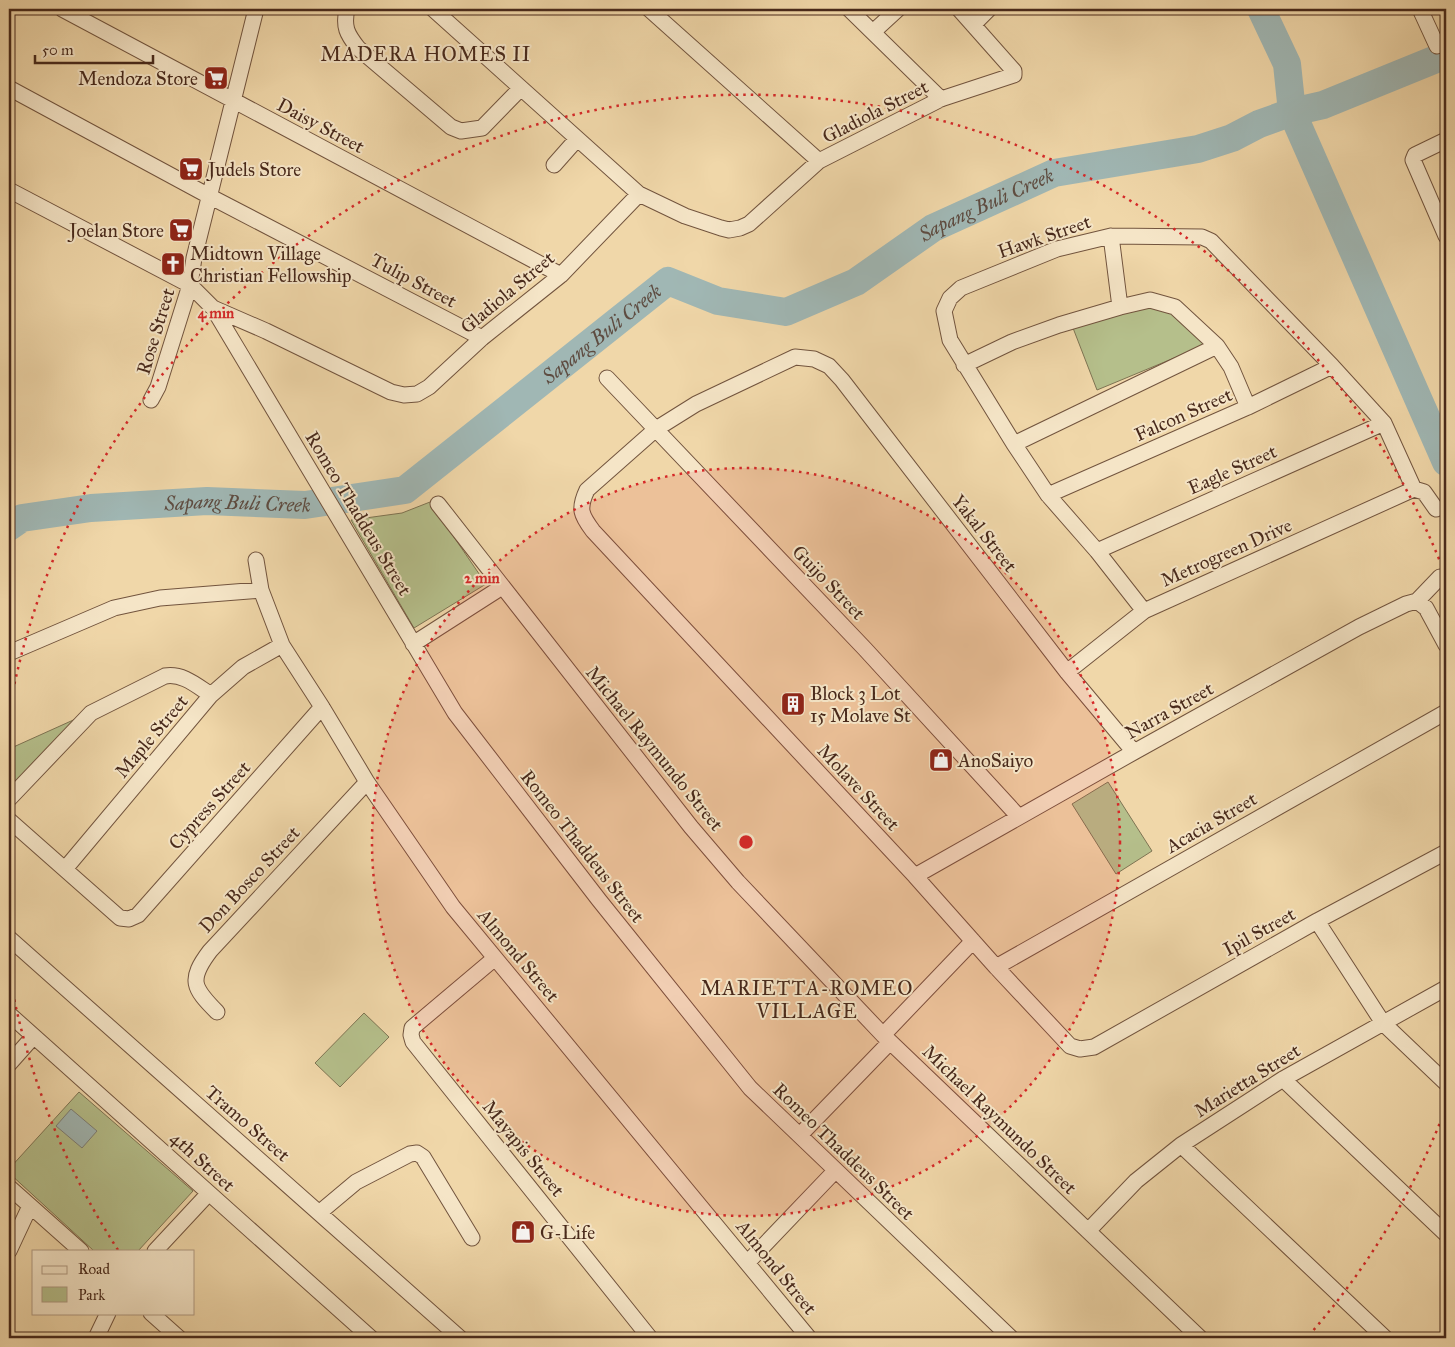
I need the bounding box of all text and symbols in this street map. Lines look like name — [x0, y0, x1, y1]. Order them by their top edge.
scale bar — [35, 32, 152, 64]
text: 50 m — [42, 41, 74, 59]
district label: MADERA HOMES II — [321, 42, 531, 66]
supermarket icon: Mendoza Store — [203, 65, 229, 91]
place label: Mendoza Store — [78, 67, 198, 90]
street label: Gladiola Street — [818, 75, 932, 148]
street label: Daisy Street — [273, 93, 369, 158]
supermarket icon: Judels Store — [178, 156, 204, 182]
place label: Judels Store — [206, 158, 301, 182]
water label: Sapang Buli Creek — [913, 163, 1058, 247]
street label: Hawk Street — [995, 210, 1094, 263]
supermarket icon: Joelan Store — [168, 217, 194, 243]
place label: Joelan Store — [67, 219, 164, 243]
place label: Midtown Village Christian Fellowship — [190, 242, 352, 287]
street label: Gladiola Street — [456, 246, 559, 338]
street label: Tulip Street — [367, 248, 461, 313]
church icon: Midtown Village Christian Fellowship — [160, 251, 186, 277]
water label: Sapang Buli Creek — [536, 279, 666, 389]
street label: Rose Street — [131, 285, 180, 377]
text: 4 min — [198, 304, 235, 323]
street label: Falcon Street — [1131, 383, 1236, 446]
street label: Romeo Thaddeus Street — [300, 427, 417, 600]
street label: Eagle Street — [1184, 440, 1281, 500]
water label: Sapang Buli Creek — [163, 489, 312, 518]
street label: Yakal Street — [947, 490, 1022, 577]
street label: Metrogreen Drive — [1157, 513, 1296, 593]
street label: Guijo Street — [787, 540, 870, 625]
text: 2 min — [464, 569, 501, 587]
street label: Michael Raymundo Street — [581, 661, 728, 836]
street label: Narra Street — [1121, 677, 1218, 744]
place label: Block 3 Lot 15 Molave St — [810, 682, 911, 727]
street label: Maple Street — [110, 690, 193, 783]
building icon: Block 3 Lot 15 Molave St — [780, 691, 806, 717]
street label: Molave Street — [813, 739, 905, 836]
shop icon: AnoSaiyo — [928, 747, 954, 773]
place label: AnoSaiyo — [957, 749, 1033, 772]
street label: Cypress Street — [164, 756, 255, 854]
street label: Romeo Thaddeus Street — [516, 765, 650, 927]
street label: Acacia Street — [1161, 787, 1261, 858]
street label: Don Bosco Street — [194, 821, 305, 937]
centre of rings — [737, 833, 755, 851]
street label: Ipil Street — [1219, 902, 1300, 961]
street label: Almond Street — [472, 903, 564, 1007]
district label: MARIETTA-ROMEO VILLAGE — [701, 976, 913, 1023]
street label: Marietta Street — [1190, 1039, 1305, 1122]
street label: Michael Raymundo Street — [918, 1040, 1082, 1199]
street label: Romeo Thaddeus Street — [768, 1078, 919, 1225]
street label: Tramo Street — [201, 1080, 295, 1167]
street label: Mayapis Street — [478, 1096, 570, 1201]
street label: 4th Street — [166, 1126, 240, 1197]
street label: Almond Street — [731, 1215, 822, 1319]
shop icon: G-Life — [510, 1219, 536, 1245]
place label: G-Life — [540, 1221, 595, 1244]
legend — [32, 1250, 195, 1314]
text: Road — [78, 1260, 110, 1278]
text: Park — [78, 1286, 105, 1304]

